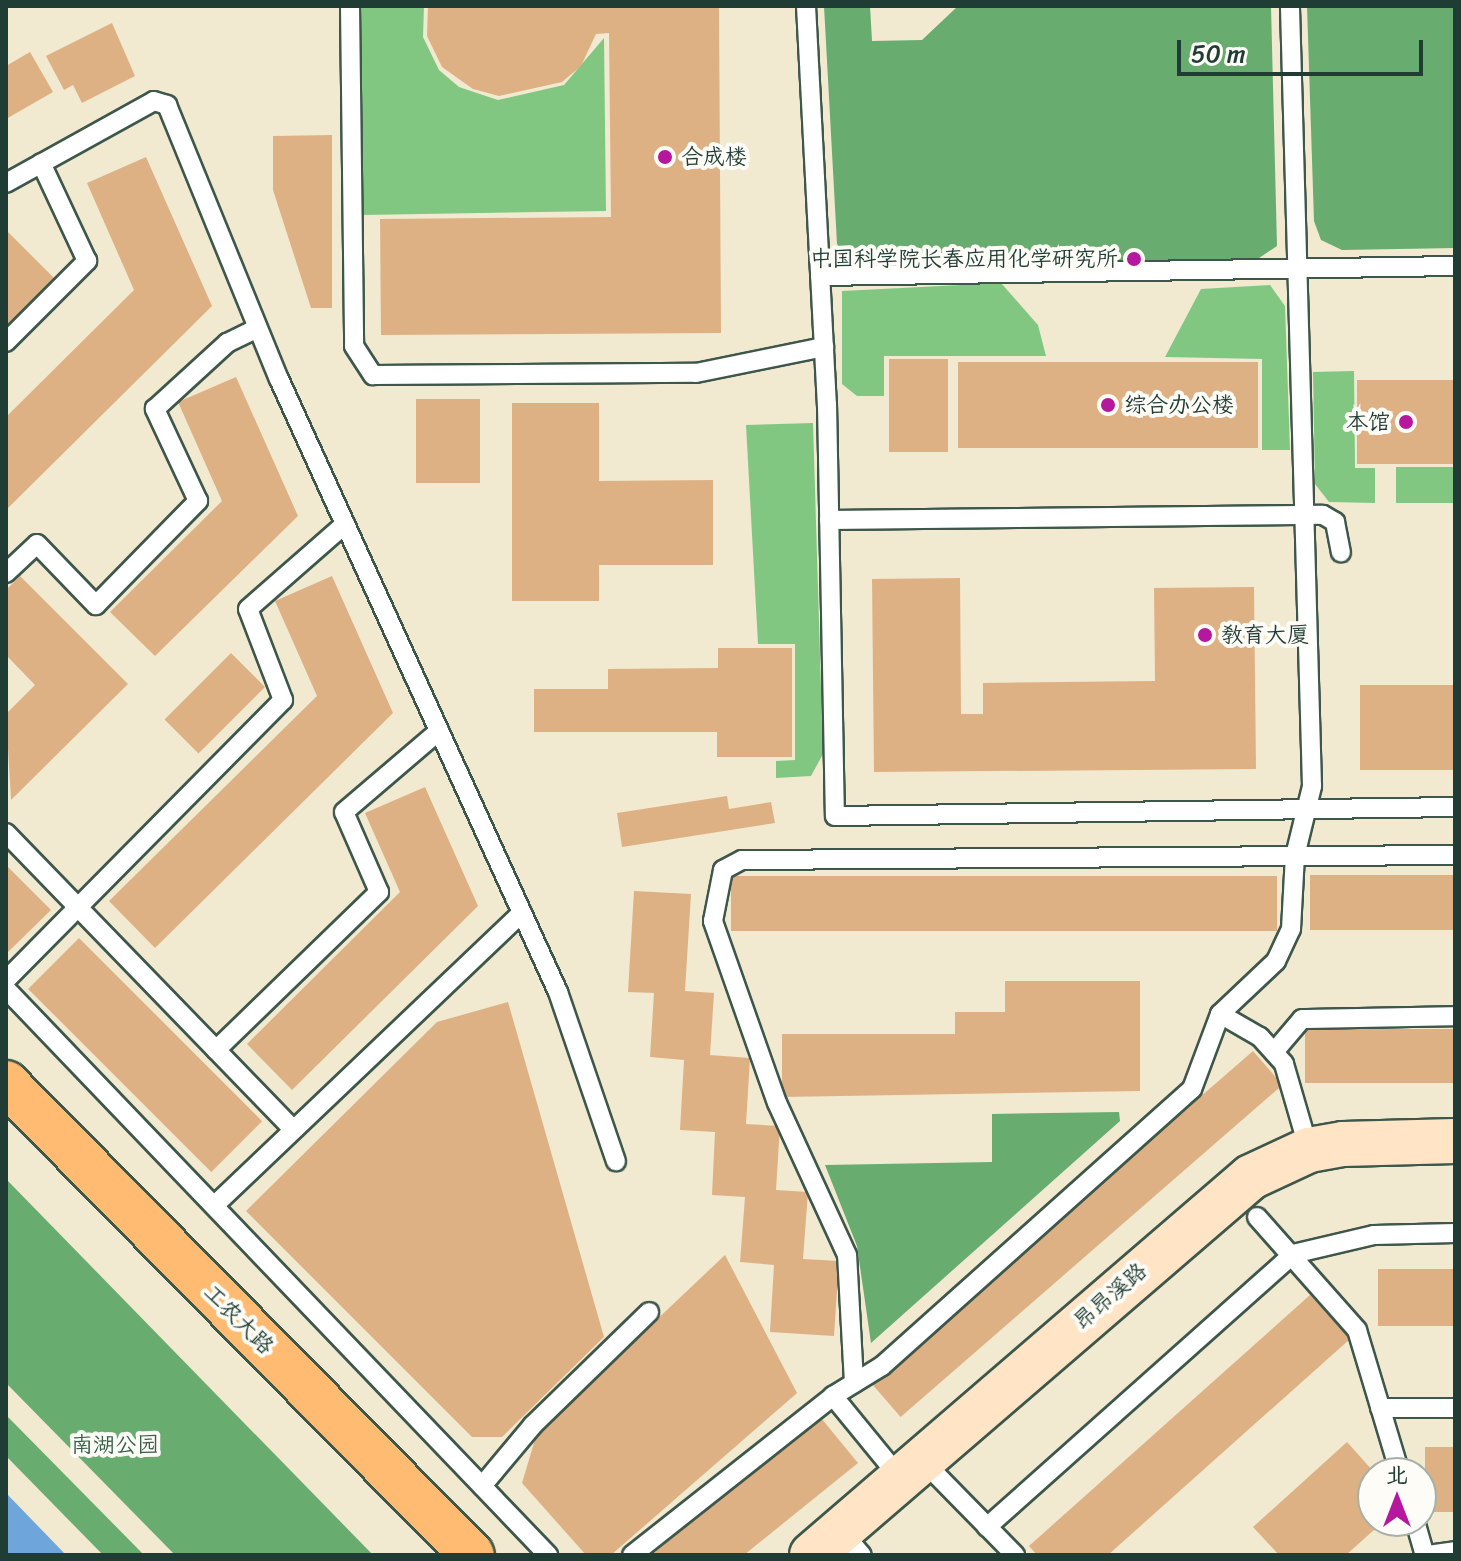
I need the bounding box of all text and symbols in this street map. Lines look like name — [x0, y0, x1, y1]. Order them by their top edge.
scale bar — [1181, 24, 1427, 74]
text: 50 m — [1191, 33, 1246, 75]
place label: 合成楼 — [681, 144, 747, 170]
marker: 合成楼 — [656, 148, 674, 166]
place label: 中国科学院长春应用化学研究所 — [810, 246, 1118, 272]
marker: 中国科学院长春应用化学研究所 — [1125, 250, 1143, 268]
place label: 综合办公楼 — [1124, 392, 1234, 418]
marker: 综合办公楼 — [1099, 396, 1117, 414]
place label: 本馆 — [1346, 409, 1390, 435]
marker: 本馆 — [1397, 413, 1415, 431]
place label: 教育大厦 — [1221, 622, 1309, 648]
marker: 教育大厦 — [1196, 626, 1214, 644]
street label: 昂昂溪路 — [1068, 1257, 1152, 1335]
street label: 工农大路 — [199, 1279, 279, 1359]
park label: 南湖公园 — [71, 1432, 159, 1458]
text: 北 — [1386, 1455, 1408, 1494]
north arrow — [1357, 1457, 1437, 1537]

